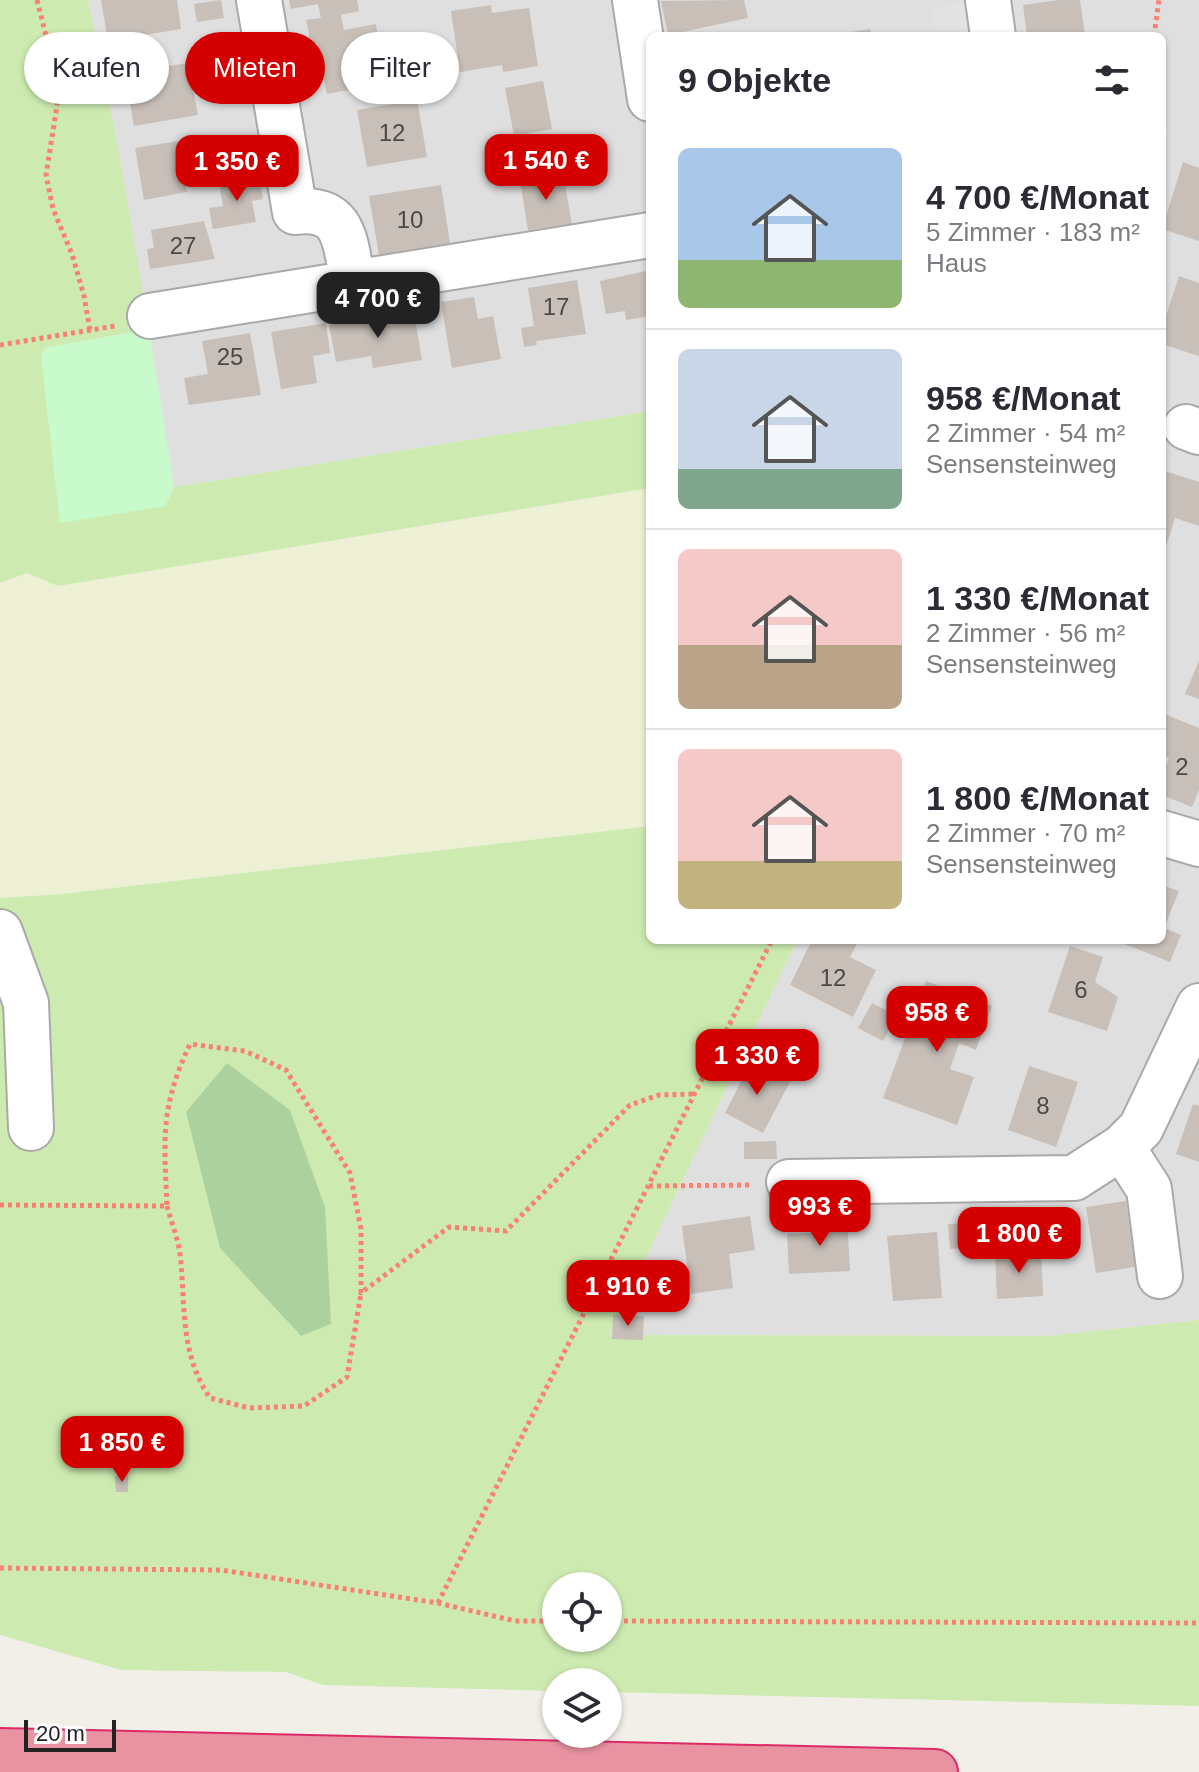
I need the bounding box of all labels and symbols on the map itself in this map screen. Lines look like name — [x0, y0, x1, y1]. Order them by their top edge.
house number: 12 — [379, 119, 405, 146]
pin: 1 540 € — [472, 134, 620, 202]
pin: 1 350 € — [163, 135, 311, 203]
house number: 10 — [397, 206, 423, 233]
house number: 27 — [170, 232, 196, 259]
pin: 4 700 € — [304, 272, 452, 340]
house number: 17 — [543, 293, 569, 320]
house number: 25 — [217, 343, 243, 370]
house number: 2 — [1175, 753, 1189, 780]
house number: 12 — [820, 964, 846, 991]
house number: 6 — [1074, 976, 1088, 1003]
pin: 958 € — [881, 986, 993, 1054]
pin: 1 330 € — [683, 1029, 831, 1097]
house number: 8 — [1036, 1092, 1050, 1119]
pin: 993 € — [764, 1180, 876, 1248]
pin: 1 800 € — [945, 1207, 1093, 1275]
pin: 1 910 € — [554, 1260, 702, 1328]
pin: 1 850 € — [48, 1416, 196, 1484]
scale bar — [24, 1716, 116, 1752]

